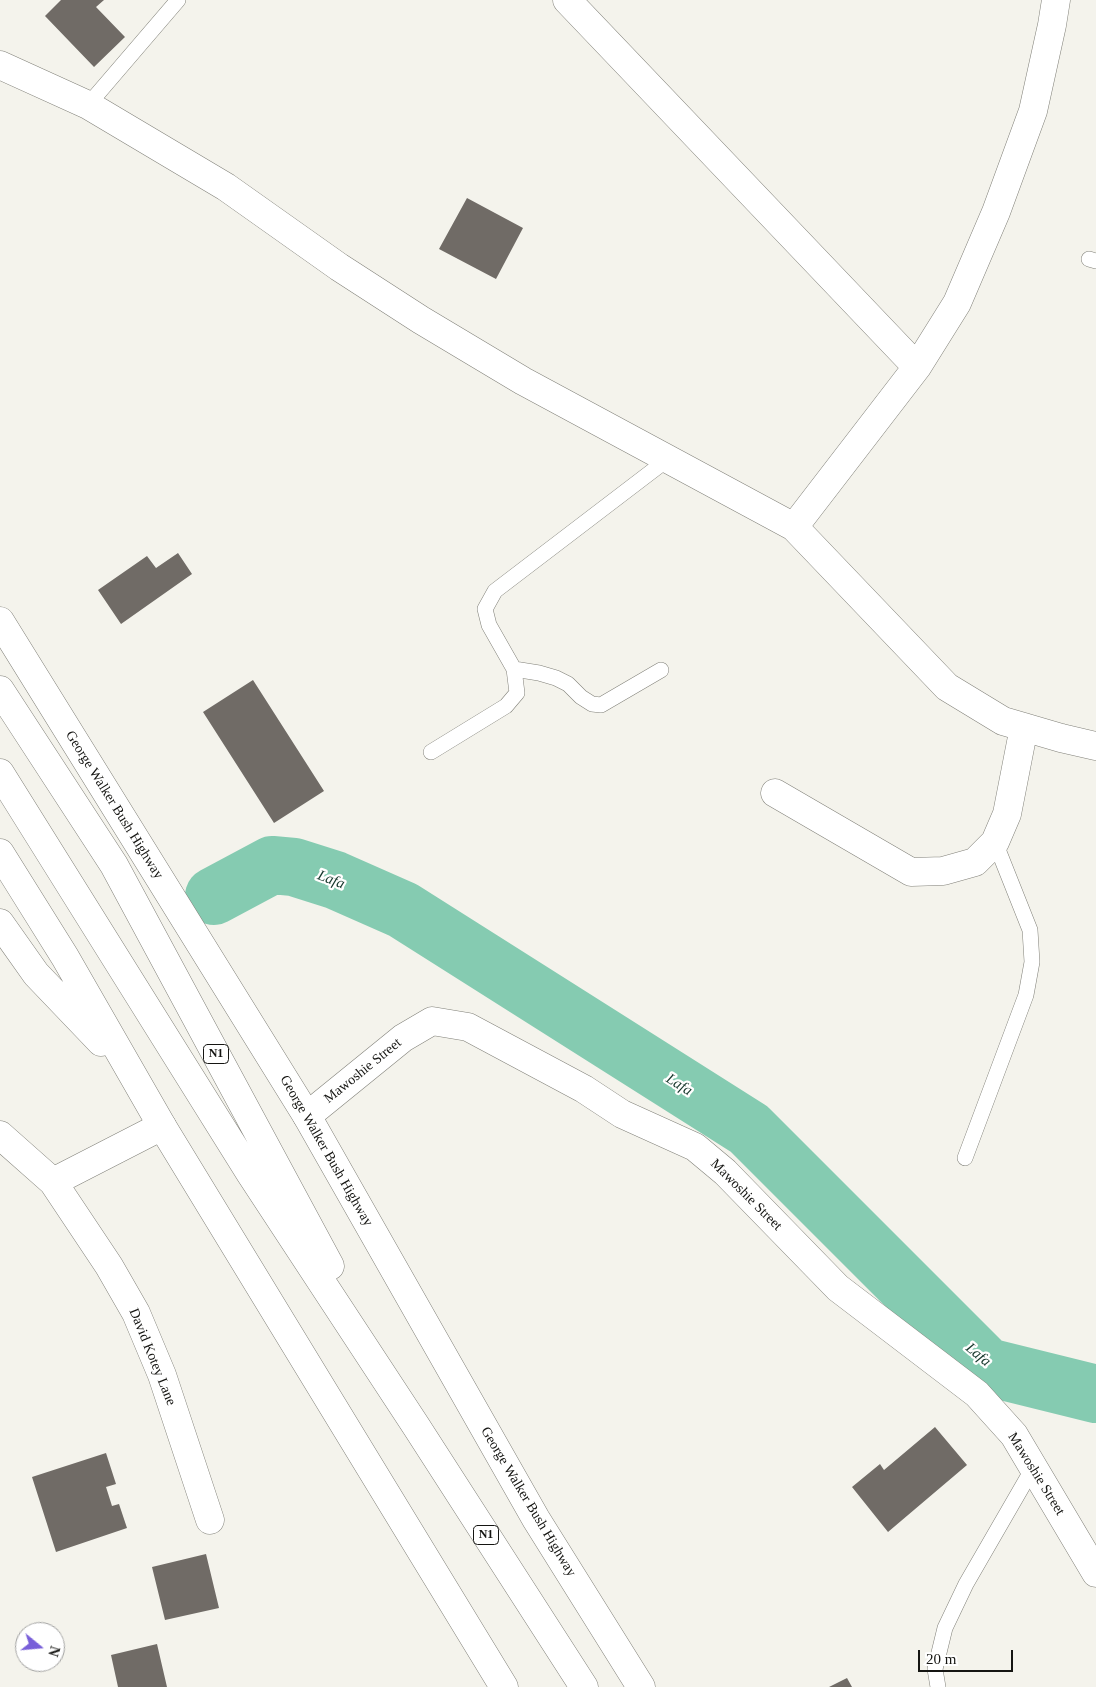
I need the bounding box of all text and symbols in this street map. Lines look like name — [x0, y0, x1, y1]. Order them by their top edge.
street label: George Walker Bush Highway — [61, 728, 167, 882]
water label: Lafa — [315, 867, 347, 893]
street label: Mawoshie Street — [321, 1035, 405, 1107]
road number: N1 — [204, 1044, 228, 1064]
water label: Lafa — [663, 1070, 695, 1100]
street label: George Walker Bush Highway — [276, 1072, 376, 1230]
street label: Mawoshie Street — [707, 1156, 785, 1234]
street label: David Kotey Lane — [125, 1306, 179, 1408]
water label: Lafa — [962, 1339, 994, 1371]
street label: George Walker Bush Highway — [477, 1424, 579, 1580]
street label: Mawoshie Street — [1004, 1429, 1068, 1519]
road number: N1 — [474, 1526, 498, 1544]
north arrow — [15, 1622, 65, 1672]
scale bar — [921, 1640, 1016, 1672]
text: N — [45, 1644, 63, 1658]
text: 20 m — [926, 1651, 956, 1667]

